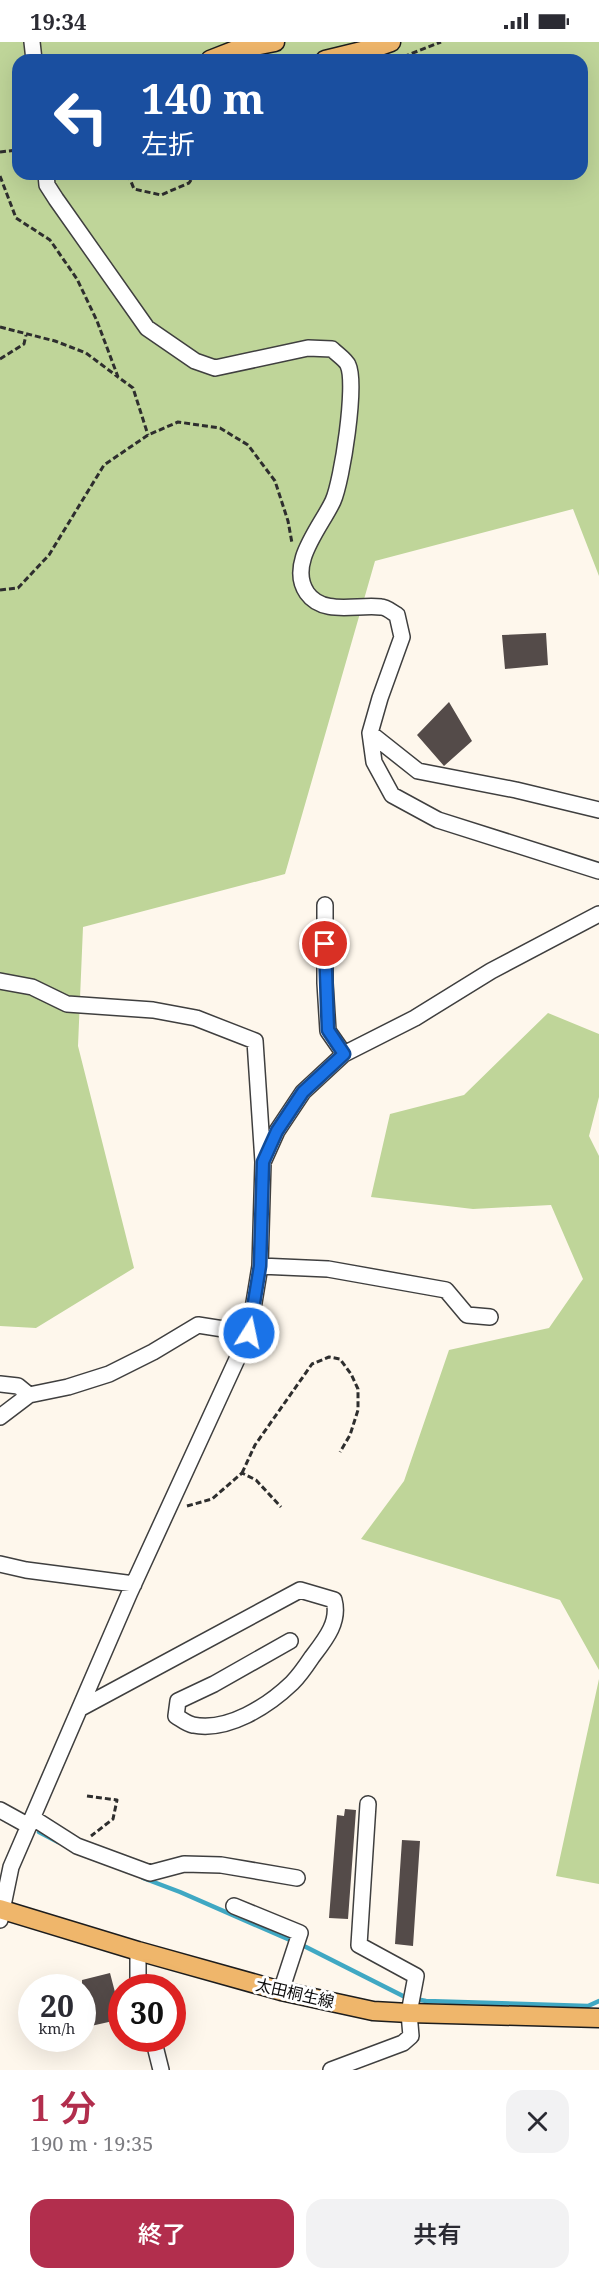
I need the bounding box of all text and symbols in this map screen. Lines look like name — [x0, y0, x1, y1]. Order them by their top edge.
text: 19:34 — [30, 6, 86, 36]
text: 140 m — [141, 69, 265, 126]
icon: left — [42, 78, 120, 156]
text: 左折 — [141, 125, 195, 162]
pin — [299, 918, 350, 969]
icon: arrive — [308, 927, 341, 960]
position arrow — [217, 1301, 281, 1365]
street label: 太田桐生線 — [254, 1973, 336, 2013]
speed limit sign: 30 — [108, 1974, 186, 2052]
text: 20 — [40, 1985, 74, 2026]
text: km/h — [39, 2018, 75, 2038]
text: 1 分 — [30, 2083, 96, 2132]
button: close — [506, 2090, 569, 2153]
text: 190 m · 19:35 — [30, 2130, 153, 2157]
button: 終了 — [30, 2199, 294, 2268]
button: 共有 — [306, 2199, 569, 2268]

